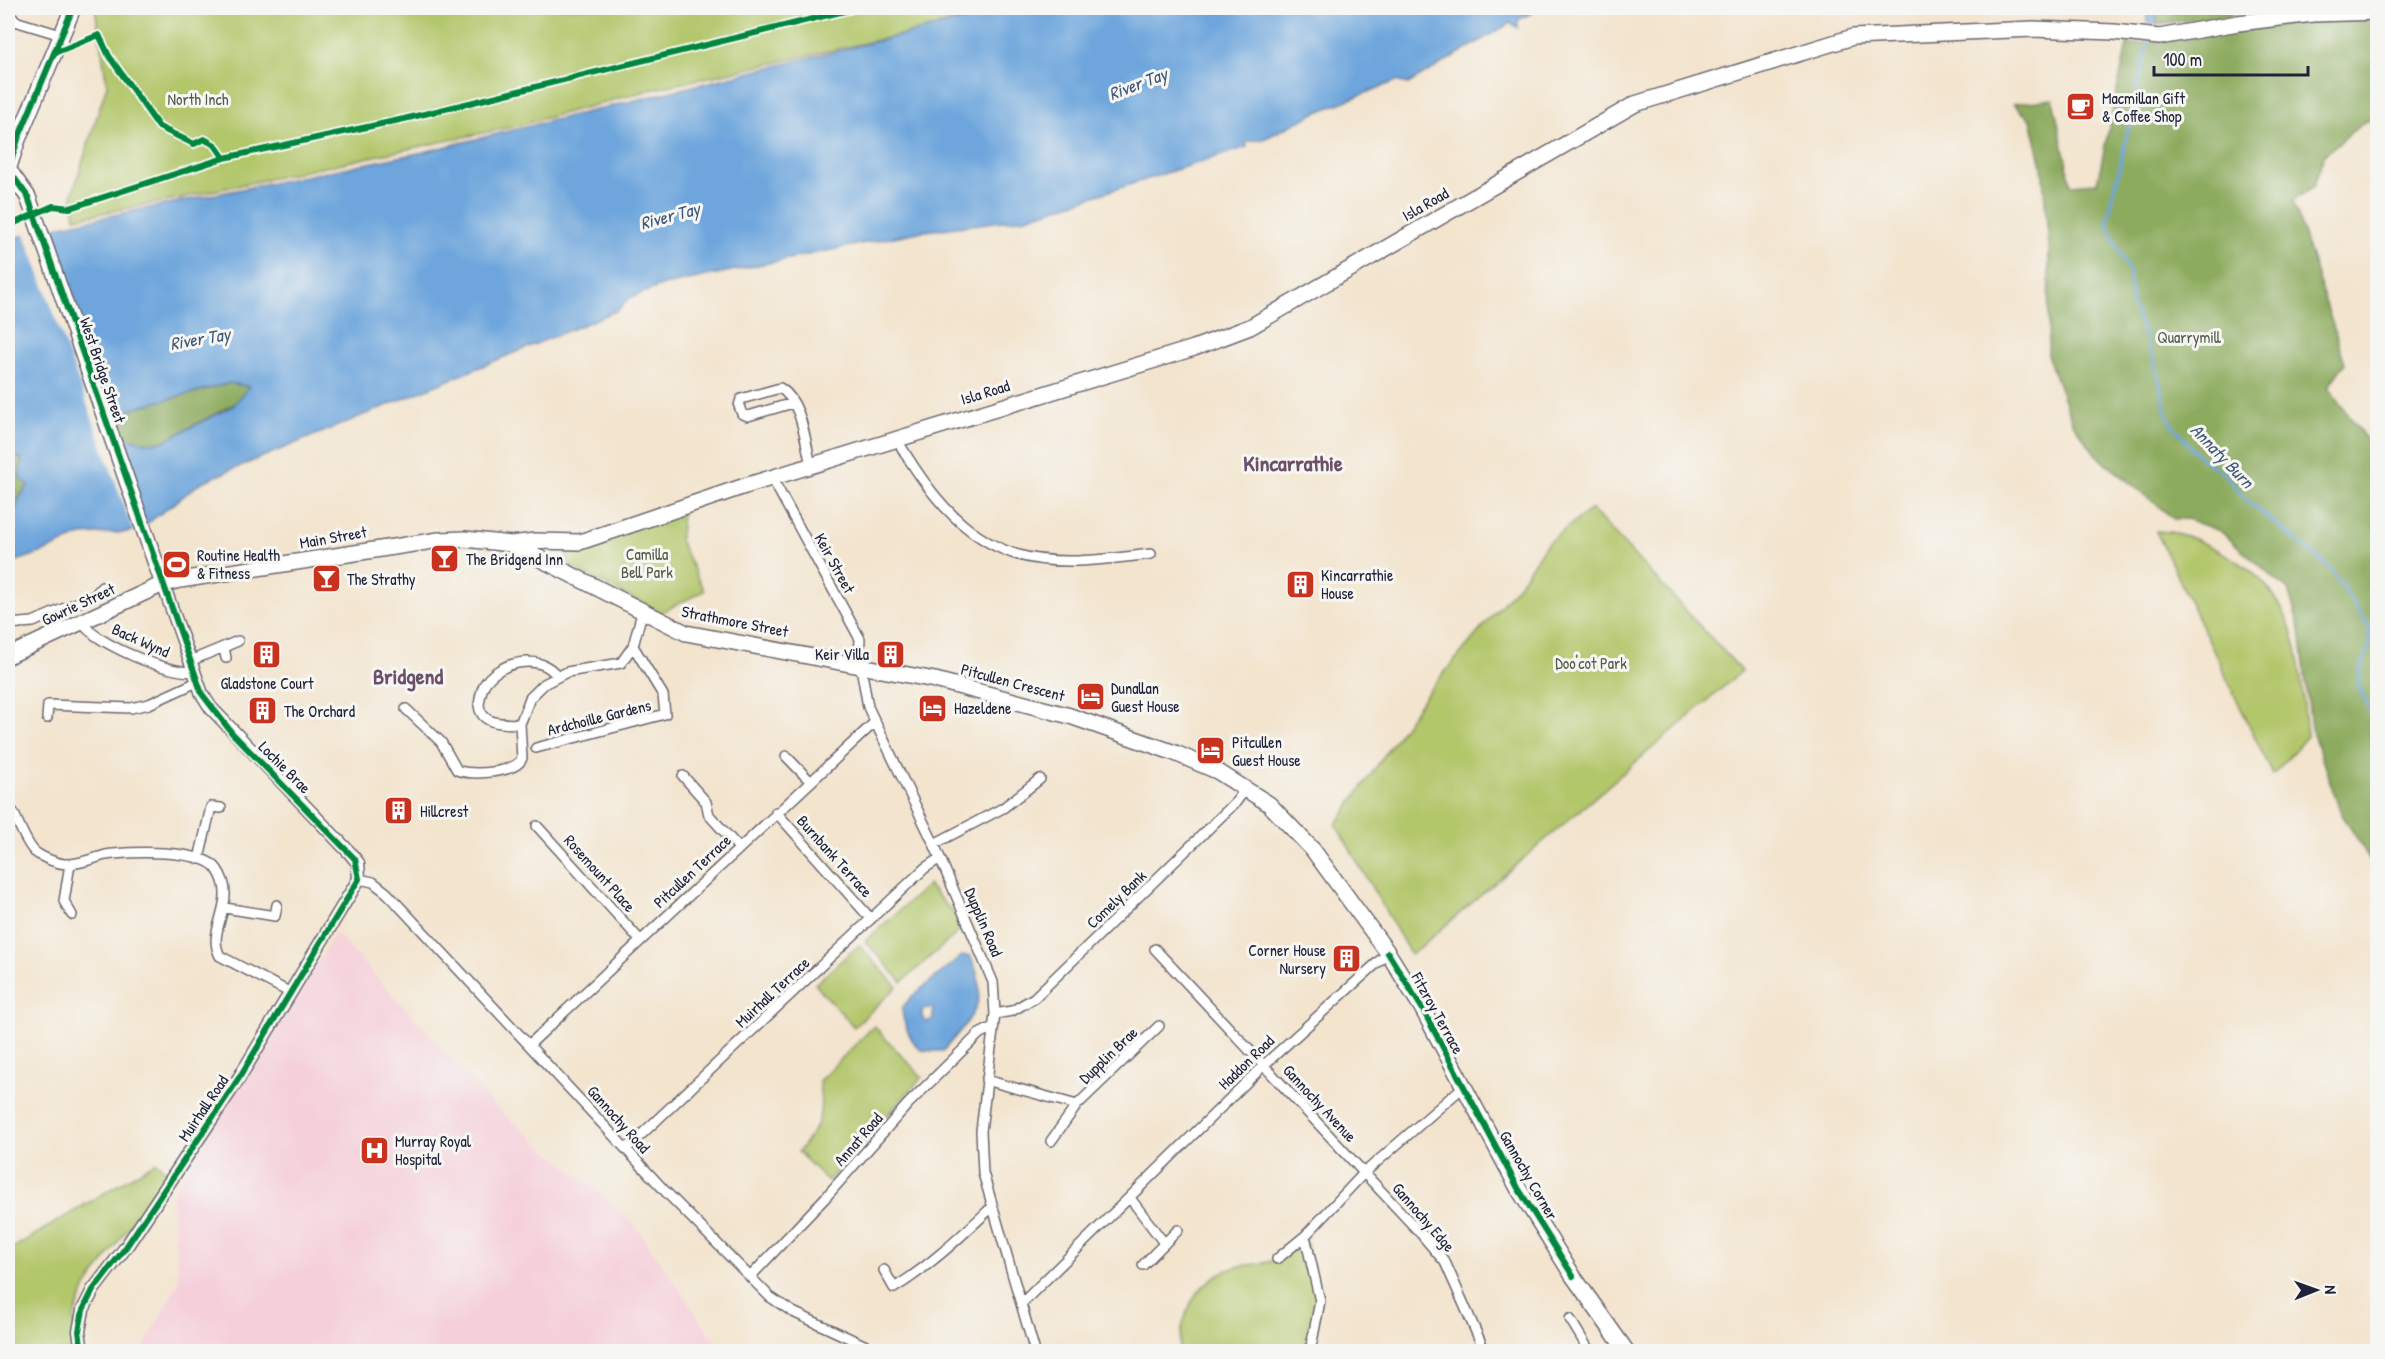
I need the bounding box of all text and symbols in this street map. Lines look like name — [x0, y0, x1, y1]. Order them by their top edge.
scale bar — [2154, 39, 2308, 77]
text: 100 m — [2163, 47, 2202, 72]
water label: River Tay — [1105, 60, 1173, 106]
place label: Macmillan Gift & Coffee Shop — [2102, 87, 2186, 127]
park label: North Inch — [168, 88, 229, 110]
cafe icon: Macmillan Gift & Coffee Shop — [2065, 91, 2097, 123]
street label: Isla Road — [1398, 182, 1452, 226]
water label: River Tay — [637, 195, 705, 235]
street label: West Bridge Street — [75, 314, 131, 426]
water label: River Tay — [168, 321, 234, 356]
park label: Quarrymill — [2157, 326, 2221, 348]
street label: Isla Road — [958, 374, 1012, 410]
water label: Annaty Burn — [2185, 418, 2261, 495]
district label: Kincarrathie — [1243, 448, 1343, 478]
street label: Main Street — [298, 520, 369, 554]
street label: Keir Street — [810, 529, 861, 597]
bar icon: The Bridgend Inn — [429, 543, 461, 575]
park label: Camilla Bell Park — [621, 543, 673, 583]
place label: Routine Health & Fitness — [197, 544, 280, 584]
sports icon: Routine Health & Fitness — [160, 548, 192, 580]
place label: The Bridgend Inn — [466, 548, 563, 570]
bar icon: The Strathy — [310, 563, 342, 595]
place label: Kincarrathie House — [1321, 564, 1394, 604]
place label: The Strathy — [347, 568, 416, 590]
building icon: Kincarrathie House — [1284, 568, 1316, 600]
street label: Gowrie Street — [38, 577, 119, 631]
street label: Strathmore Street — [680, 600, 791, 642]
street label: Back Wynd — [109, 618, 173, 662]
building icon: Keir Villa — [874, 638, 906, 670]
building icon: Gladstone Court — [251, 639, 283, 671]
place label: Keir Villa — [815, 643, 869, 665]
park label: Doo'cot Park — [1555, 652, 1627, 674]
street label: Pitcullen Crescent — [959, 658, 1068, 707]
district label: Bridgend — [373, 661, 444, 692]
place label: Gladstone Court — [220, 672, 314, 694]
place label: Dunallan Guest House — [1111, 677, 1180, 717]
hotel icon: Dunallan Guest House — [1074, 681, 1106, 713]
hotel icon: Hazeldene — [917, 692, 949, 724]
street label: Ardchoille Gardens — [545, 693, 653, 741]
building icon: The Orchard — [247, 695, 279, 727]
place label: Hazeldene — [954, 697, 1012, 719]
place label: The Orchard — [284, 700, 355, 722]
place label: Pitcullen Guest House — [1232, 731, 1301, 771]
hotel icon: Pitcullen Guest House — [1195, 735, 1227, 767]
street label: Lochie Brae — [254, 736, 317, 799]
building icon: Hillcrest — [383, 795, 415, 827]
place label: Hillcrest — [420, 800, 469, 822]
street label: Burnbank Terrace — [792, 810, 878, 902]
street label: Pitcullen Terrace — [648, 829, 736, 913]
street label: Rosemount Place — [559, 830, 641, 917]
street label: Comely Bank — [1081, 865, 1151, 933]
street label: Dupplin Road — [960, 884, 1008, 960]
place label: Corner House Nursery — [1248, 939, 1327, 979]
building icon: Corner House Nursery — [1331, 943, 1363, 975]
street label: Muirhall Terrace — [730, 951, 814, 1032]
street label: Fitzroy Terrace — [1406, 967, 1470, 1058]
street label: Dupplin Brae — [1074, 1021, 1142, 1088]
street label: Haddon Road — [1213, 1030, 1279, 1094]
street label: Gannochy Avenue — [1278, 1059, 1362, 1147]
street label: Muirhall Road — [173, 1071, 233, 1145]
street label: Gannochy Road — [583, 1080, 655, 1158]
street label: Annat Road — [829, 1108, 887, 1170]
street label: Gannochy Corner — [1495, 1126, 1563, 1224]
place label: Murray Royal Hospital — [395, 1130, 472, 1170]
hospital icon: Murray Royal Hospital — [358, 1134, 390, 1166]
street label: Gannochy Edge — [1388, 1178, 1461, 1257]
north arrow — [2286, 1260, 2346, 1320]
text: N — [2320, 1285, 2342, 1295]

